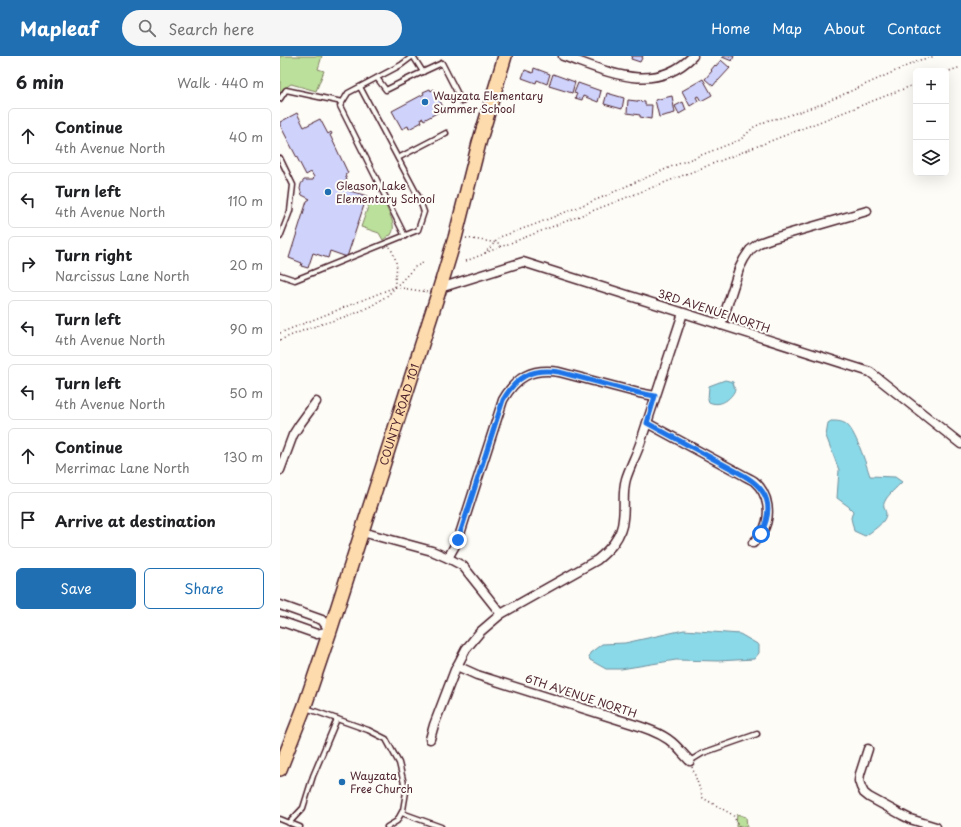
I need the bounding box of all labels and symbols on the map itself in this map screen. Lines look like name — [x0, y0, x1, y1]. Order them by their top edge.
place label: Wayzata Elementary Summer School — [433, 87, 543, 117]
marker: Wayzata Elementary Summer School — [420, 97, 430, 107]
place label: Gleason Lake Elementary School — [336, 177, 435, 207]
marker: Gleason Lake Elementary School — [323, 187, 333, 197]
street label: 3RD AVENUE NORTH — [656, 284, 773, 337]
street label: COUNTY ROAD 101 — [375, 362, 423, 467]
route start — [752, 525, 770, 543]
route end — [449, 531, 467, 549]
street label: 6TH AVENUE NORTH — [523, 669, 639, 722]
place label: Wayzata Free Church — [350, 767, 413, 797]
marker: Wayzata Free Church — [337, 777, 347, 787]

